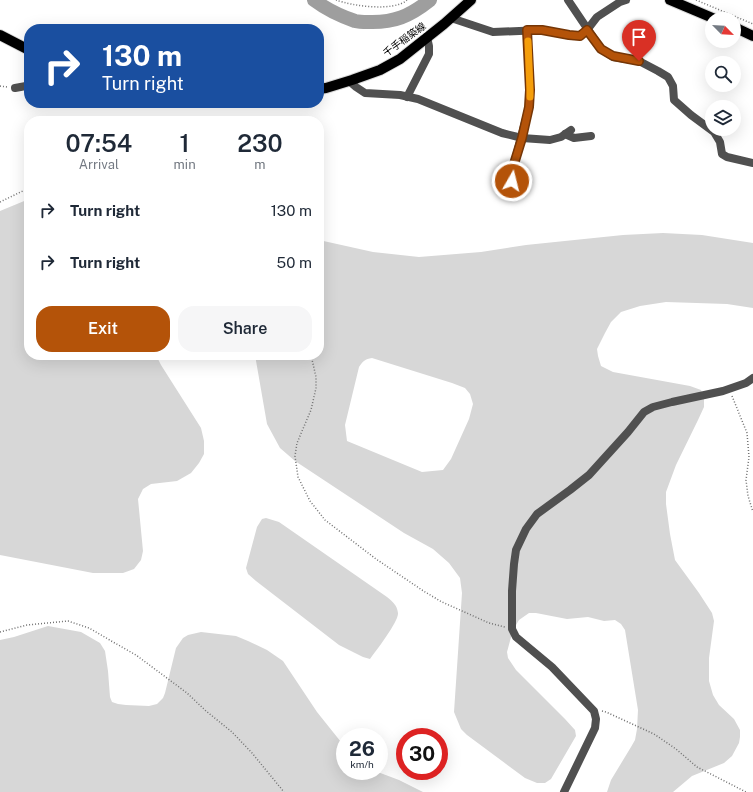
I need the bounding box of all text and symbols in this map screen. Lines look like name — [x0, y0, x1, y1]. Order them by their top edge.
north arrow — [705, 12, 741, 48]
map controls — [705, 12, 741, 136]
street label: 千手稲築線 — [380, 19, 428, 59]
pin — [622, 20, 656, 61]
icon: arrive — [628, 26, 650, 48]
text: 130 m — [102, 39, 182, 72]
icon: right — [36, 40, 88, 92]
button: search — [705, 56, 741, 92]
text: Turn right — [102, 73, 184, 94]
button: layers — [705, 100, 741, 136]
text: 07:54 — [65, 129, 132, 157]
text: 1 — [180, 129, 190, 157]
text: 230 — [237, 129, 283, 157]
text: Arrival — [79, 157, 119, 172]
text: min — [174, 157, 196, 172]
text: m — [254, 157, 265, 172]
position arrow — [491, 160, 533, 202]
icon: right — [36, 199, 58, 221]
text: Turn right — [70, 202, 140, 219]
text: 130 m — [271, 202, 312, 219]
icon: right — [36, 251, 58, 273]
text: Turn right — [70, 254, 140, 271]
text: 50 m — [277, 254, 312, 271]
button: Exit — [36, 306, 170, 352]
button: Share — [178, 306, 312, 352]
speed limit sign: 30 — [396, 728, 448, 780]
text: 26 — [349, 737, 375, 761]
text: km/h — [350, 758, 374, 770]

